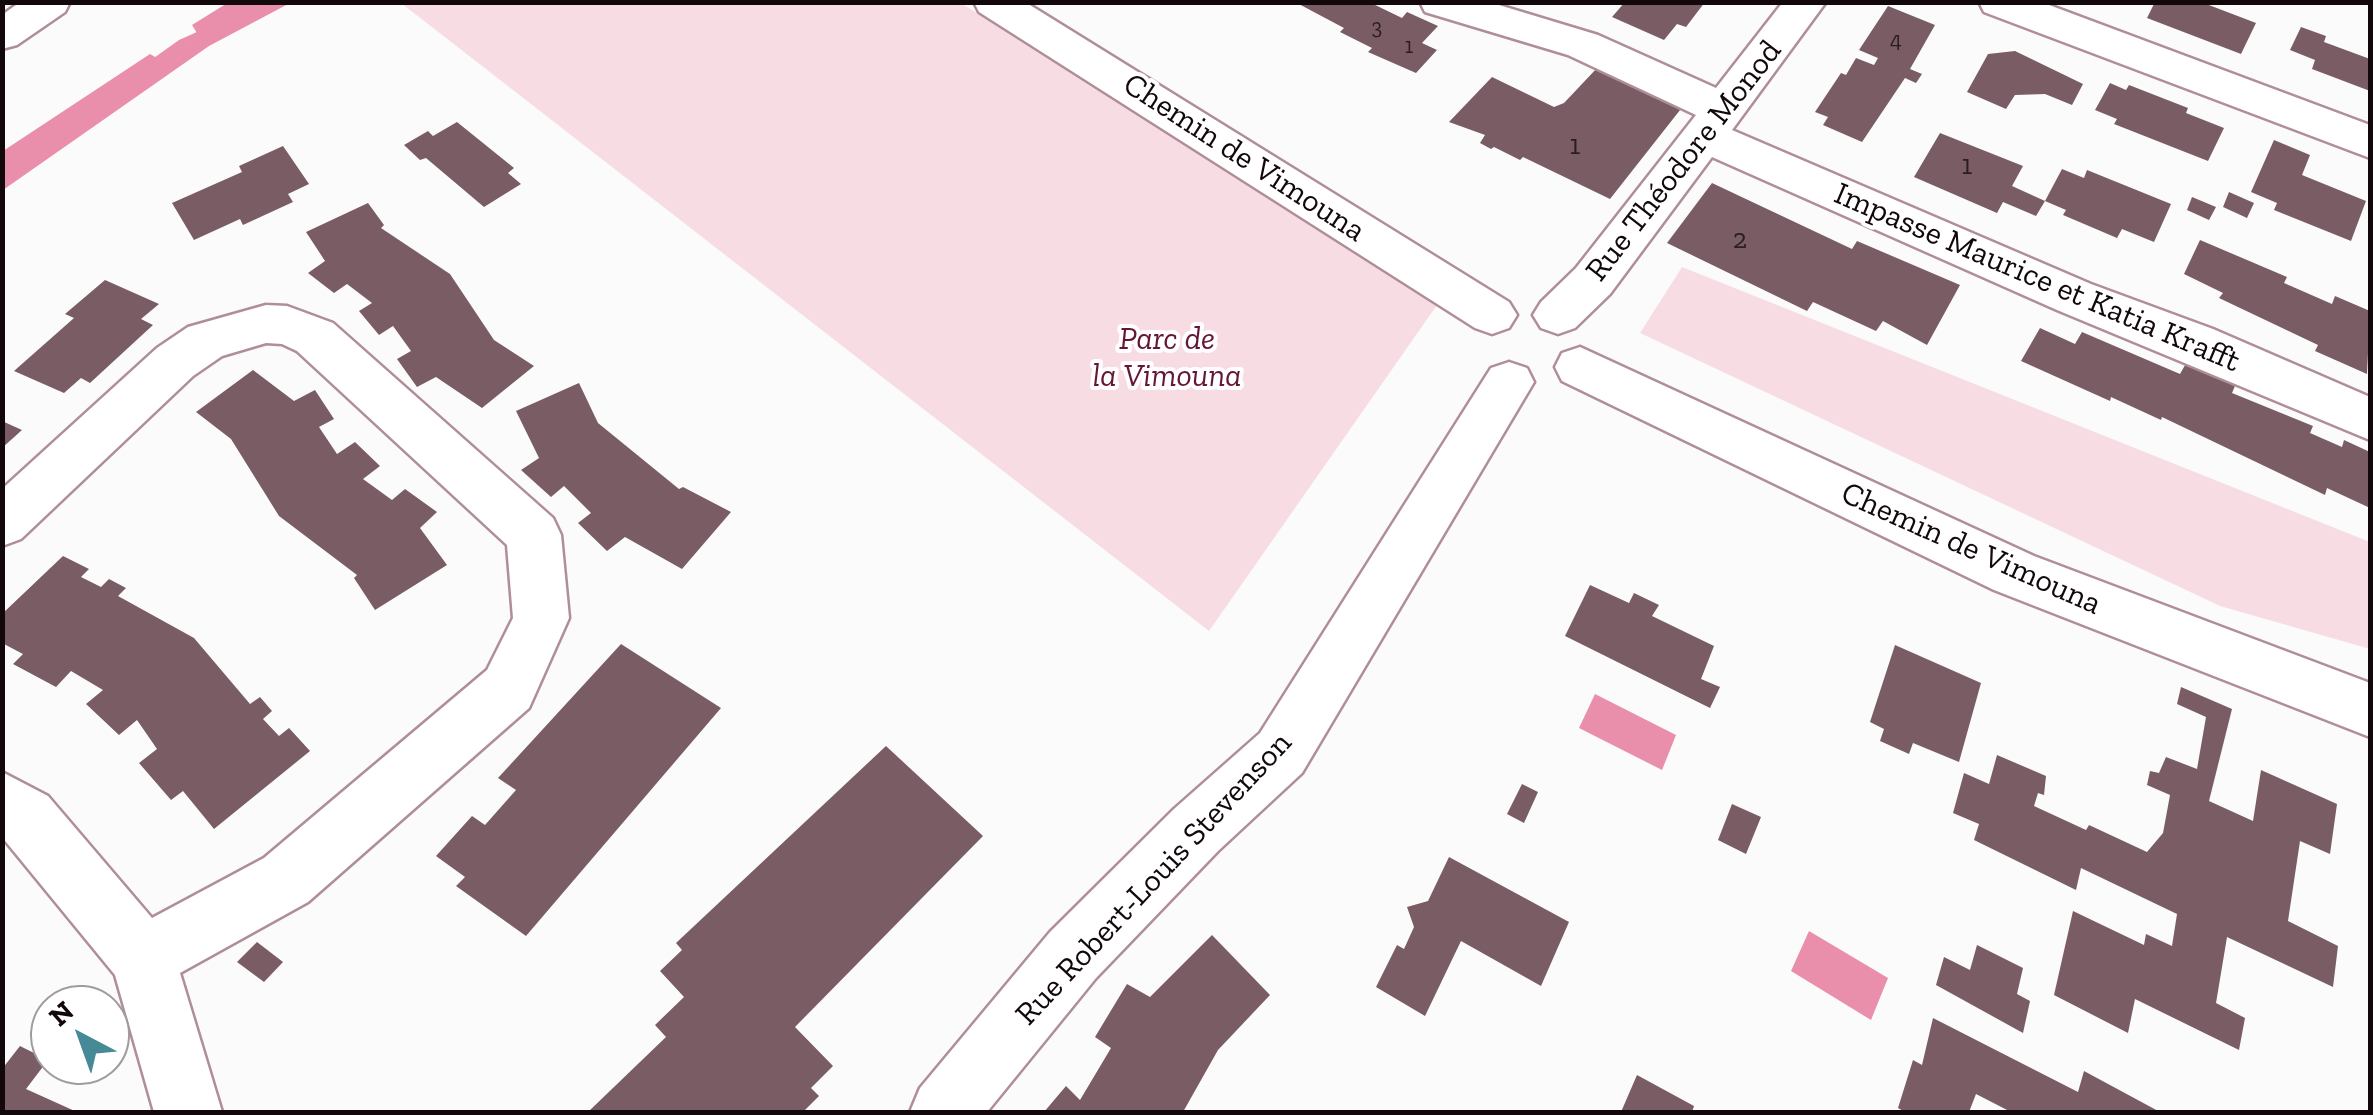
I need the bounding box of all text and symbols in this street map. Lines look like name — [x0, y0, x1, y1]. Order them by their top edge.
house number: 3 — [1372, 15, 1382, 41]
house number: 4 — [1890, 28, 1902, 54]
street label: Rue Théodore Monod — [1578, 33, 1790, 289]
house number: 1 — [1405, 34, 1413, 60]
street label: Chemin de Vimouna — [1116, 66, 1372, 250]
house number: 1 — [1570, 129, 1580, 163]
house number: 1 — [1962, 149, 1972, 183]
street label: Impasse Maurice et Katia Krafft — [1828, 175, 2246, 381]
house number: 2 — [1733, 223, 1747, 257]
park label: Parc de la Vimouna — [1093, 321, 1241, 396]
street label: Chemin de Vimouna — [1835, 474, 2107, 624]
street label: Rue Robert-Louis Stevenson — [1008, 724, 1300, 1034]
north arrow — [30, 985, 130, 1085]
text: N — [42, 994, 80, 1033]

